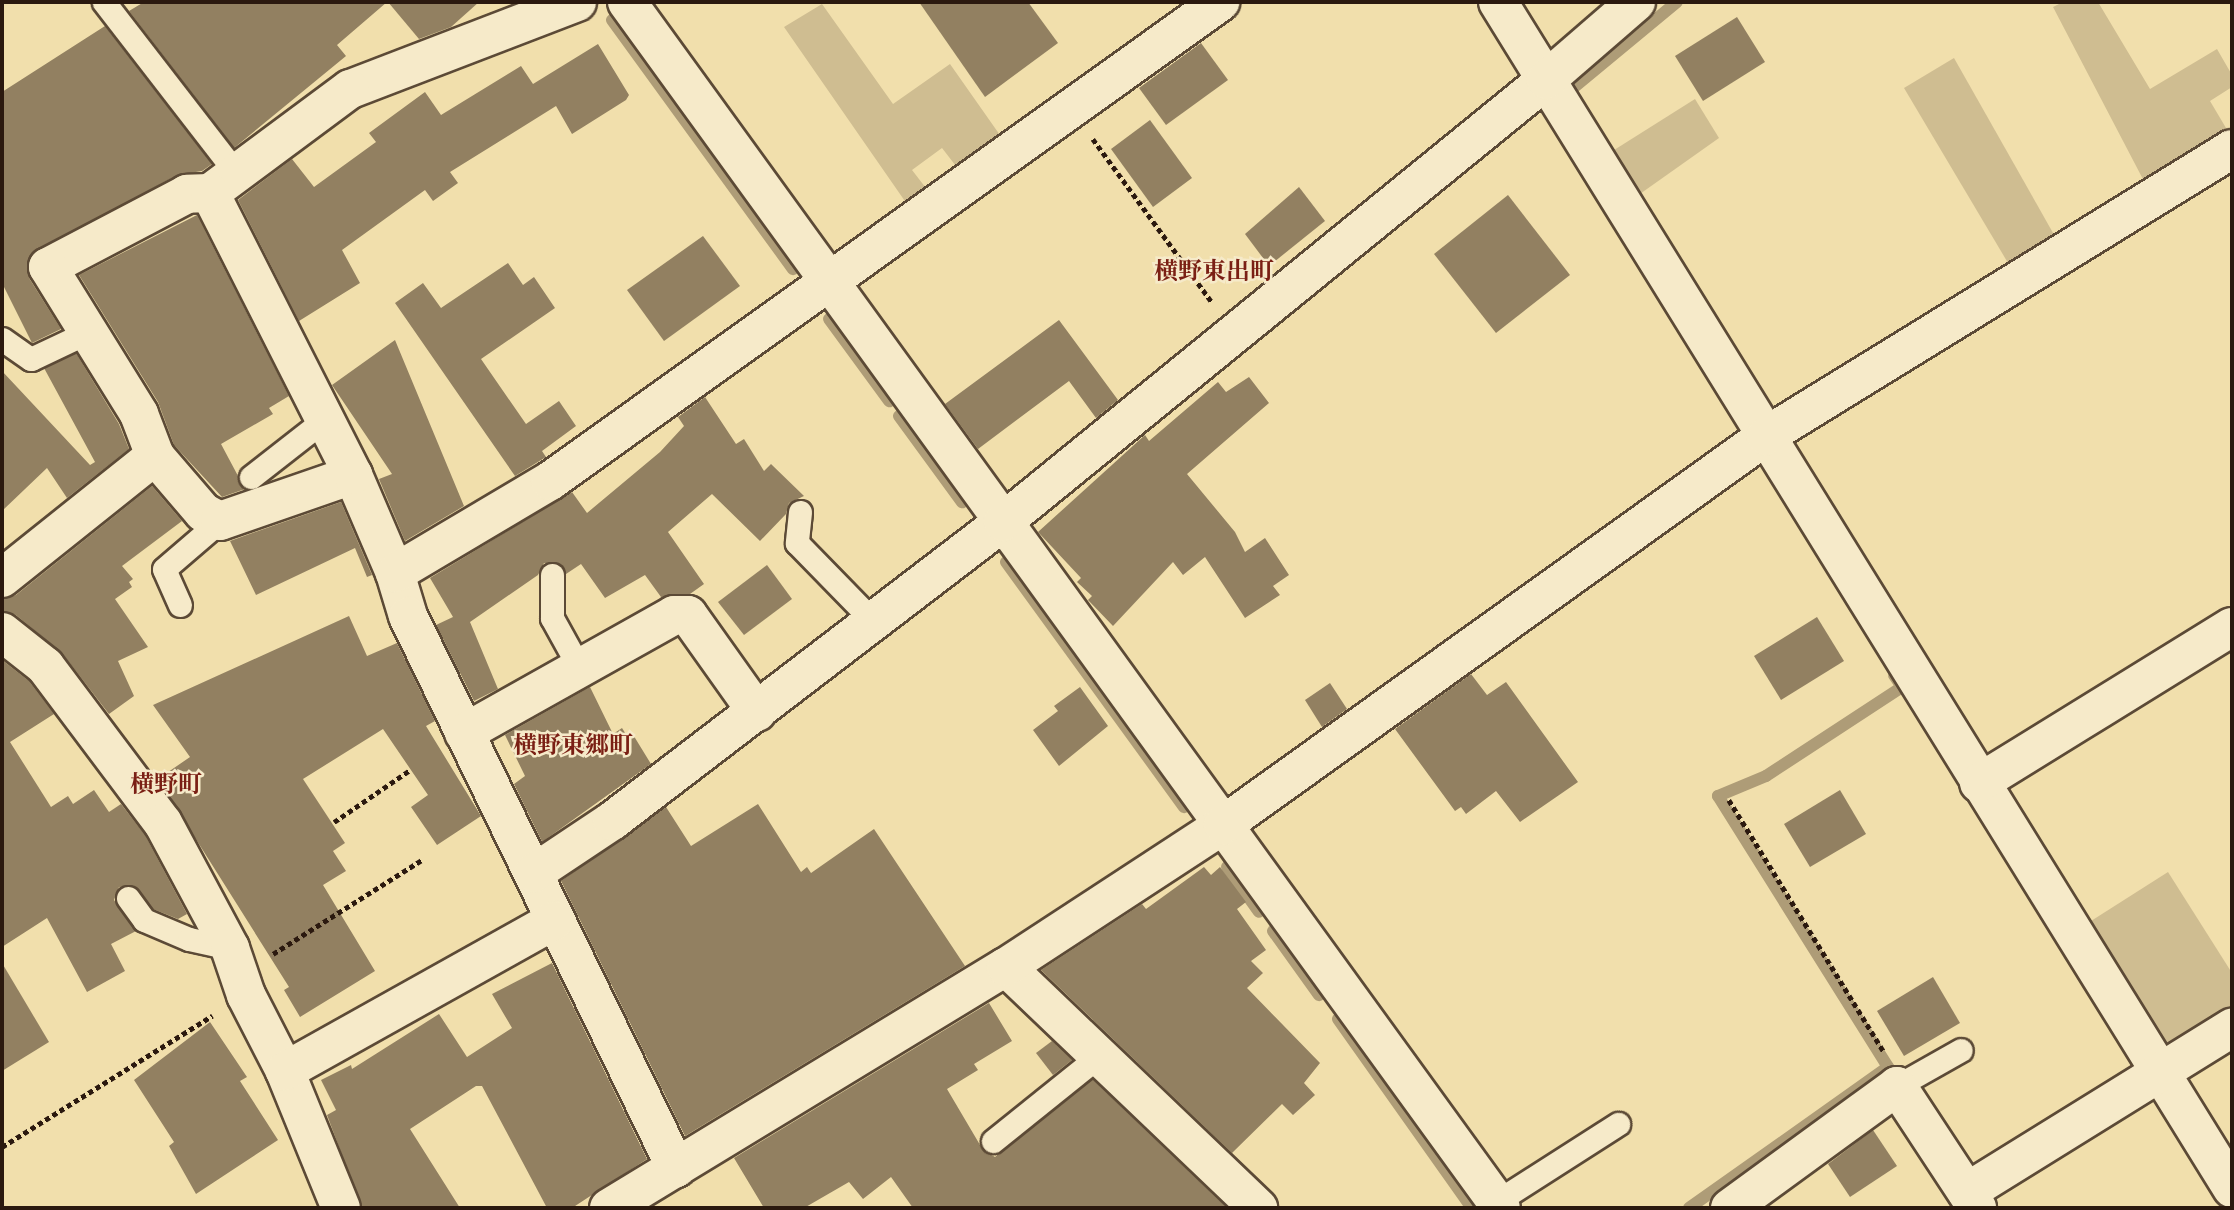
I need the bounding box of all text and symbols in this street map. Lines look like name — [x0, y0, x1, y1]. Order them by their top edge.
district label: 横野東出町 — [1154, 258, 1274, 286]
district label: 横野東郷町 — [513, 732, 633, 760]
district label: 横野町 — [130, 771, 202, 799]

